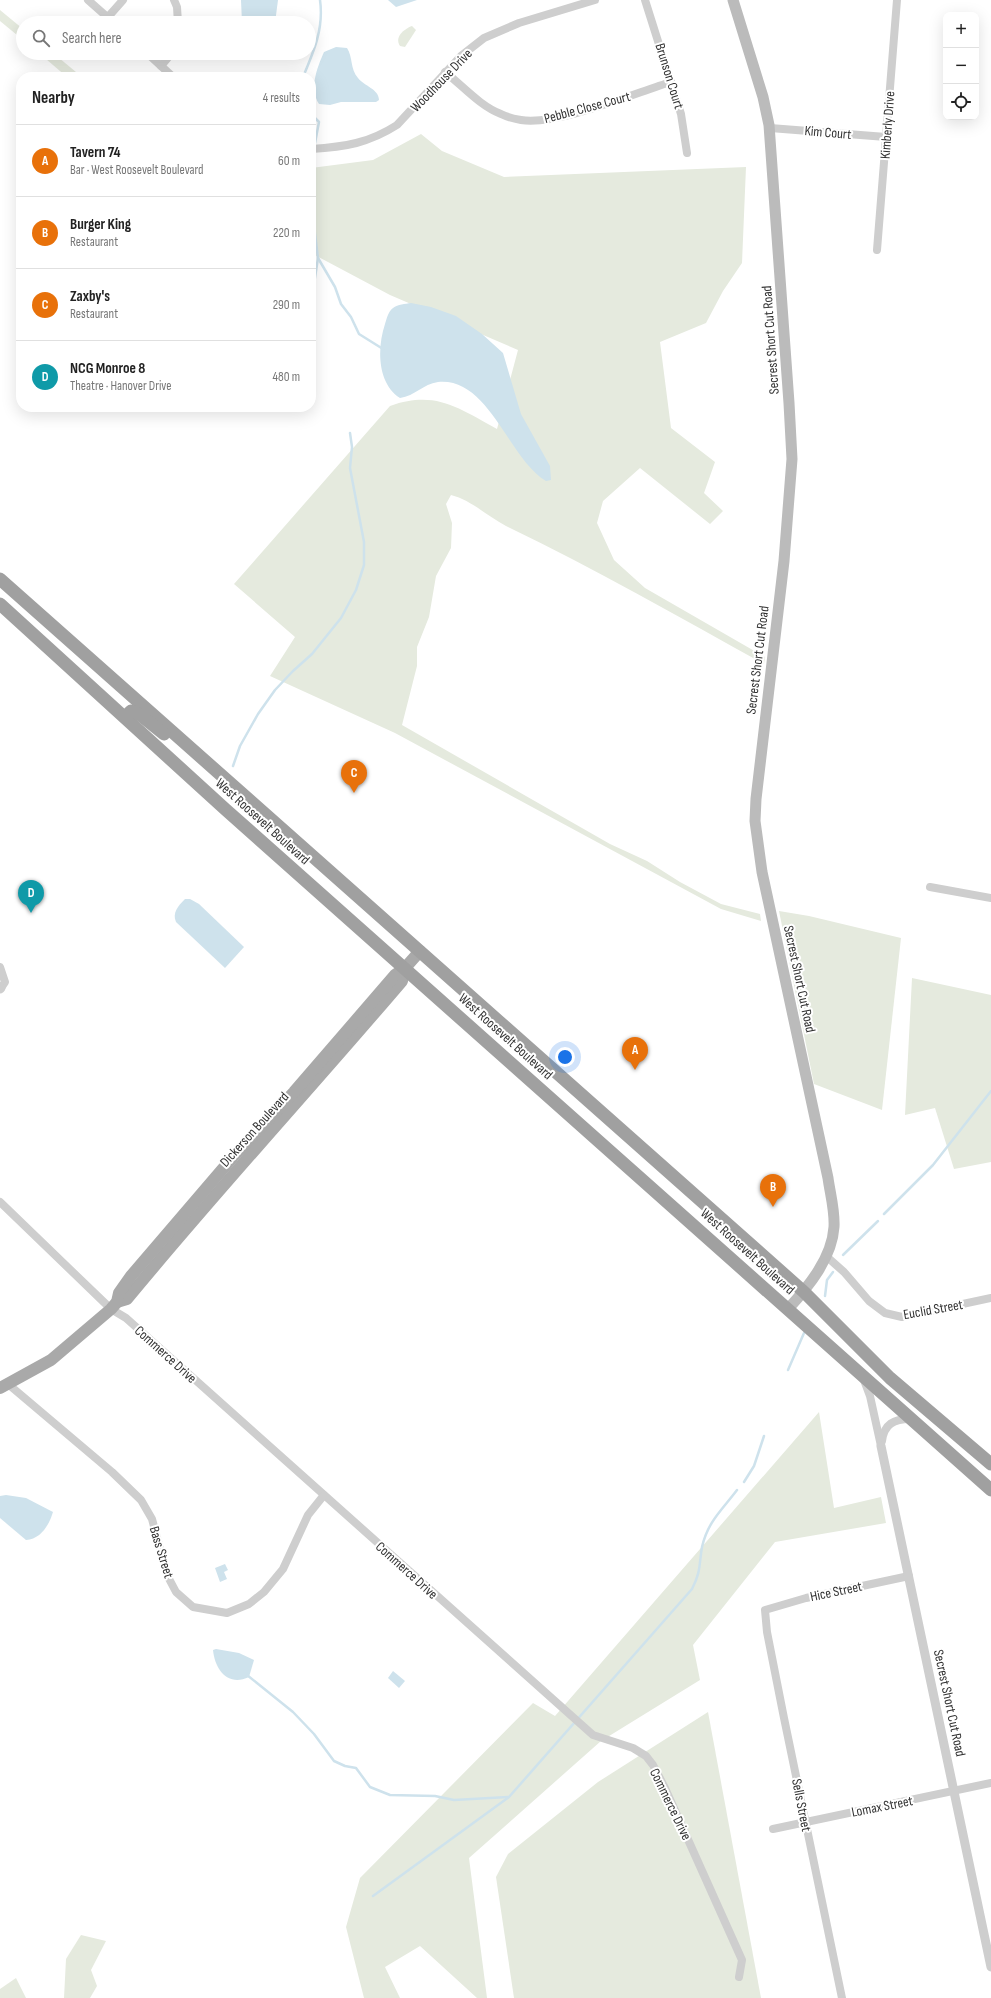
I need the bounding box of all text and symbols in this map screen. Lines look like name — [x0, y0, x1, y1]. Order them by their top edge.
map controls — [943, 12, 979, 120]
button: + — [943, 12, 979, 48]
search box — [16, 16, 316, 60]
icon: search — [30, 27, 52, 49]
text: Search here — [62, 29, 122, 48]
street label: Brunson Court — [651, 41, 688, 111]
street label: Woodhouse Drive — [407, 45, 476, 115]
button: − — [943, 48, 979, 84]
button: locate — [943, 84, 979, 120]
text: Nearby — [32, 88, 75, 108]
street label: Pebble Close Court — [542, 88, 632, 127]
text: 4 results — [263, 90, 300, 106]
street label: Kimberly Drive — [877, 90, 898, 160]
street label: Kim Court — [804, 122, 852, 143]
text: Tavern 74 — [70, 143, 121, 162]
text: A — [42, 153, 48, 169]
text: 60 m — [278, 153, 300, 169]
text: Bar · West Roosevelt Boulevard — [70, 162, 203, 178]
text: Burger King — [70, 215, 131, 234]
text: B — [42, 225, 48, 241]
text: 220 m — [273, 225, 300, 241]
text: Restaurant — [70, 234, 118, 250]
street label: Secrest Short Cut Road — [758, 285, 783, 395]
text: Zaxby's — [70, 287, 110, 306]
text: C — [42, 297, 48, 313]
text: 290 m — [273, 297, 300, 313]
text: Restaurant — [70, 306, 118, 322]
text: NCG Monroe 8 — [70, 359, 145, 378]
text: D — [42, 369, 48, 385]
text: 480 m — [273, 369, 300, 385]
text: Theatre · Hanover Drive — [70, 378, 172, 394]
street label: Secrest Short Cut Road — [742, 605, 773, 715]
pin: C — [341, 760, 367, 793]
street label: West Roosevelt Boulevard — [212, 775, 313, 868]
pin: D — [18, 880, 44, 913]
street label: Secrest Short Cut Road — [780, 924, 819, 1034]
street label: West Roosevelt Boulevard — [455, 990, 556, 1083]
pin: A — [622, 1037, 648, 1070]
your location — [555, 1047, 575, 1067]
street label: Dickerson Boulevard — [216, 1088, 293, 1170]
pin: B — [760, 1174, 786, 1207]
street label: West Roosevelt Boulevard — [697, 1205, 798, 1298]
street label: Euclid Street — [902, 1296, 964, 1323]
street label: Commerce Drive — [131, 1322, 200, 1387]
street label: Bass Street — [146, 1524, 177, 1580]
street label: Commerce Drive — [372, 1538, 441, 1603]
street label: Hice Street — [809, 1578, 864, 1605]
street label: Secrest Short Cut Road — [930, 1648, 969, 1758]
street label: Commerce Drive — [646, 1766, 695, 1843]
street label: Sells Street — [788, 1777, 815, 1833]
street label: Lomax Street — [850, 1792, 914, 1821]

